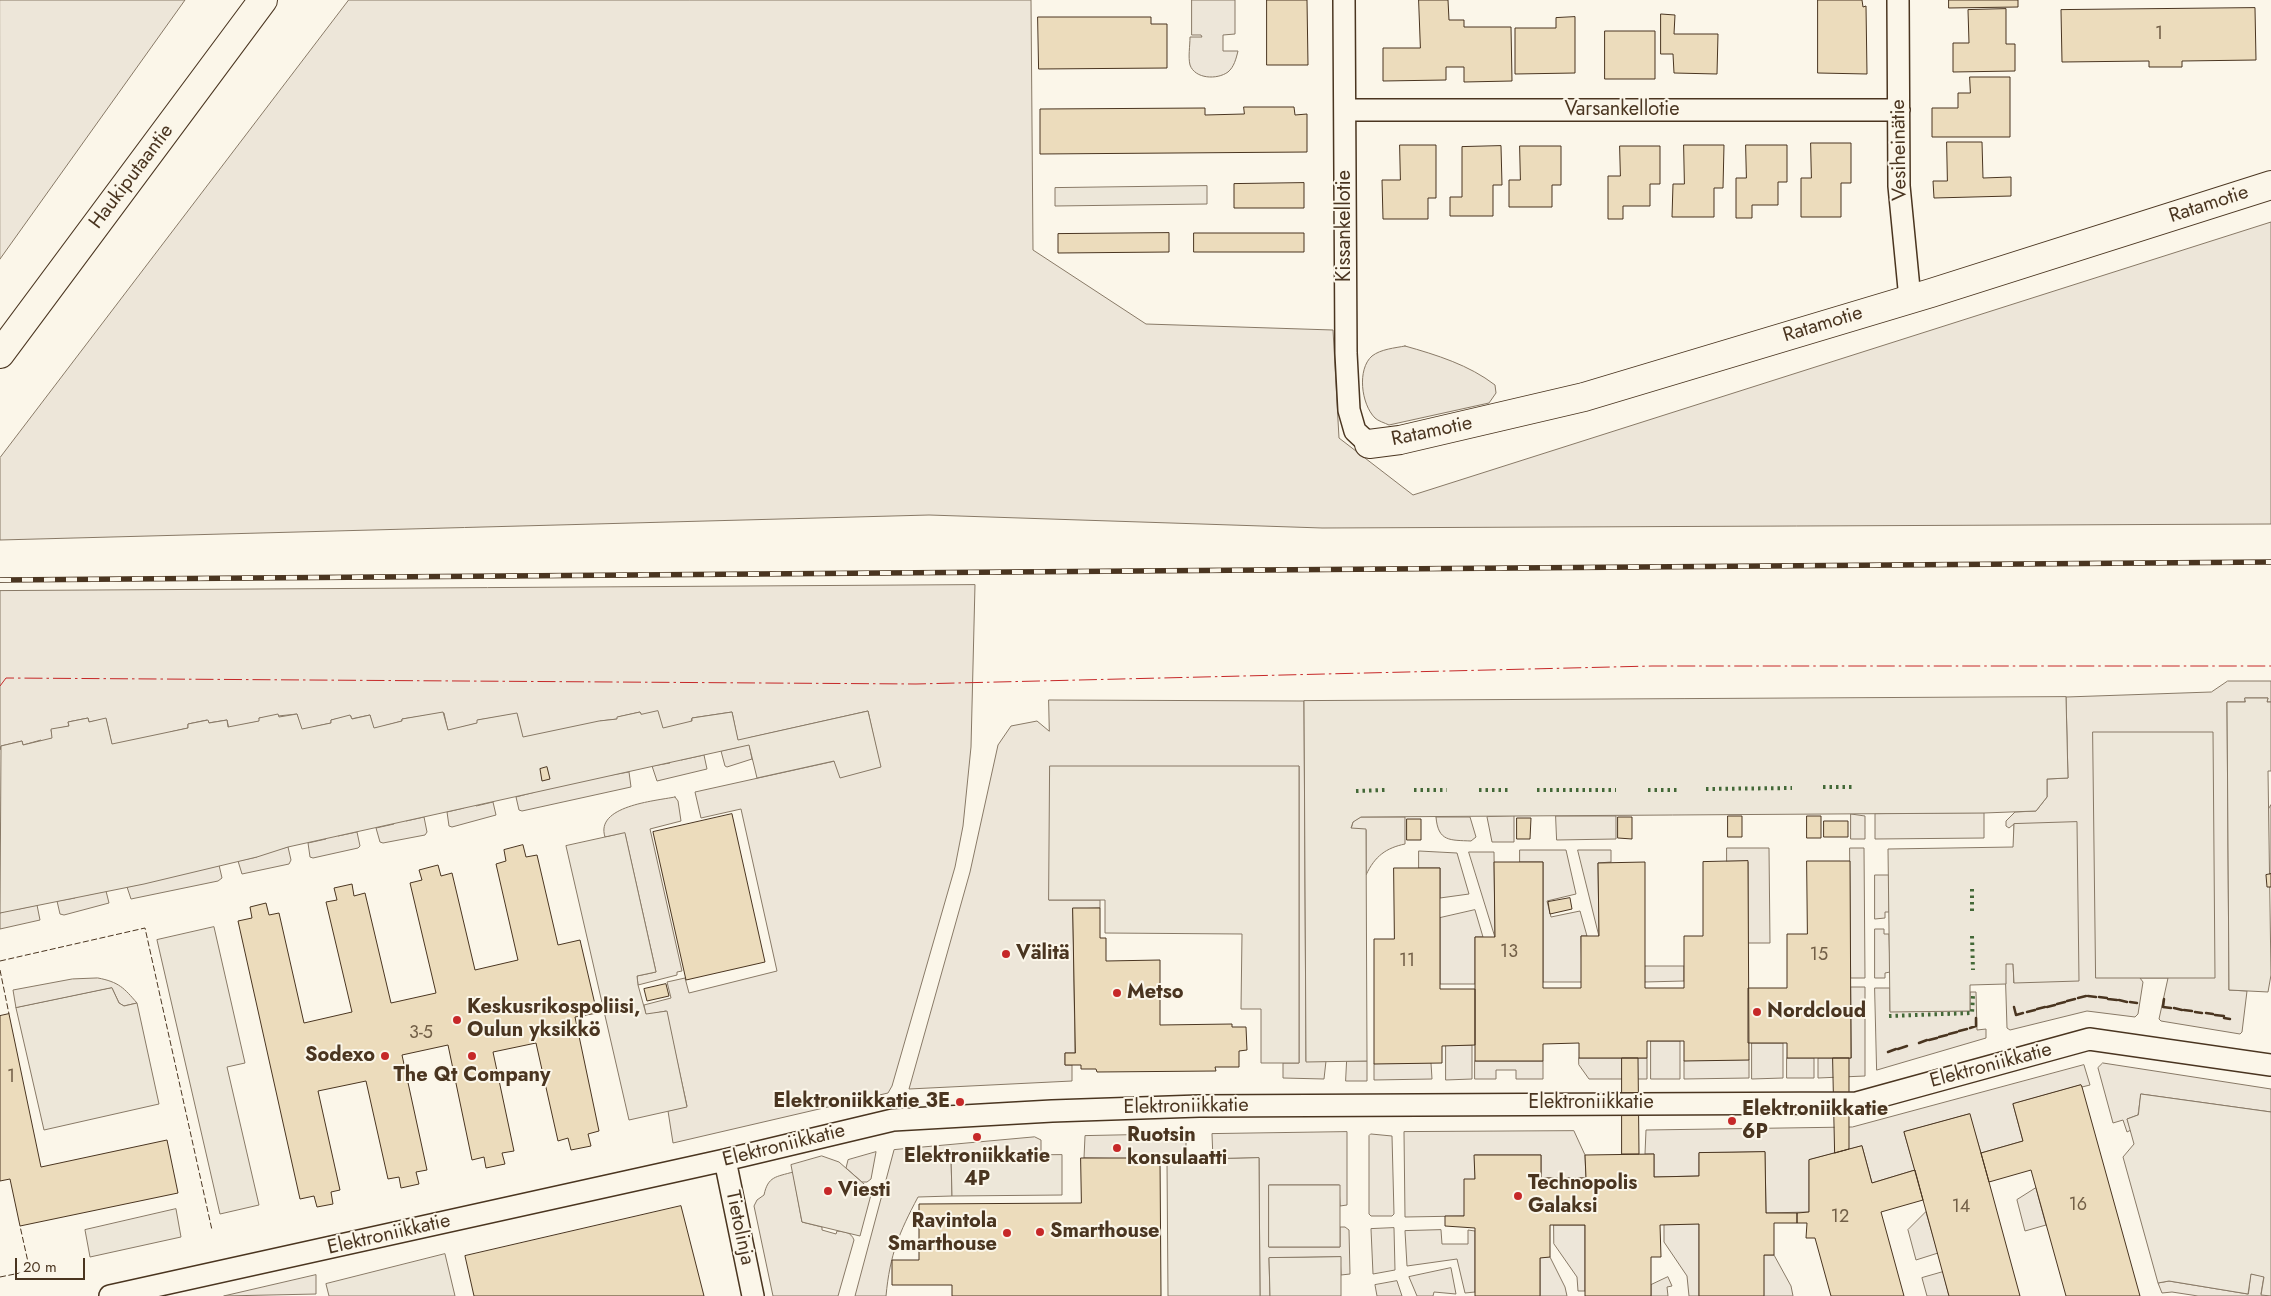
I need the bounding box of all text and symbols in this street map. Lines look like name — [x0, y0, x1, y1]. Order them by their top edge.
house number: 1 — [2155, 24, 2163, 46]
street label: Varsankellotie — [1564, 98, 1680, 122]
street label: Vesiheinätie — [1887, 99, 1913, 201]
street label: Haukiputaantie — [85, 120, 179, 234]
street label: Kissankellotie — [1333, 170, 1357, 282]
street label: Ratamotie — [2166, 181, 2252, 229]
street label: Ratamotie — [1780, 302, 1866, 348]
street label: Ratamotie — [1389, 412, 1475, 452]
place label: Välitä — [1016, 942, 1070, 966]
house number: 13 — [1500, 942, 1518, 964]
house number: 15 — [1810, 945, 1828, 967]
marker: Välitä — [1000, 948, 1012, 960]
house number: 11 — [1399, 951, 1415, 973]
place label: Metso — [1127, 981, 1184, 1005]
marker: Metso — [1111, 987, 1123, 999]
place label: Keskusrikospoliisi, Oulun yksikkö — [467, 996, 641, 1043]
place label: Nordcloud — [1767, 1000, 1866, 1024]
marker: Nordcloud — [1751, 1006, 1763, 1018]
marker: Keskusrikospoliisi, Oulun yksikkö — [451, 1014, 463, 1026]
house number: 3-5 — [409, 1023, 433, 1045]
street label: Elektroniikkatie — [1927, 1038, 2055, 1094]
place label: Sodexo — [305, 1044, 375, 1068]
marker: Sodexo — [379, 1050, 391, 1062]
marker: The Qt Company — [466, 1050, 478, 1062]
place label: The Qt Company — [394, 1064, 550, 1088]
house number: 1 — [7, 1067, 15, 1089]
place label: Elektroniikkatie 3E — [773, 1090, 950, 1114]
street label: Elektroniikkatie — [1528, 1091, 1654, 1115]
street label: Elektroniikkatie — [1123, 1094, 1249, 1120]
marker: Elektroniikkatie 3E — [954, 1096, 966, 1108]
place label: Elektroniikkatie 6P — [1742, 1098, 1888, 1145]
marker: Elektroniikkatie 6P — [1726, 1115, 1738, 1127]
street label: Elektroniikkatie — [720, 1119, 848, 1173]
place label: Ruotsin konsulaatti — [1127, 1124, 1227, 1171]
marker: Elektroniikkatie 4P — [971, 1131, 983, 1143]
marker: Ruotsin konsulaatti — [1111, 1142, 1123, 1154]
place label: Elektroniikkatie 4P — [904, 1145, 1050, 1192]
place label: Technopolis Galaksi — [1528, 1172, 1637, 1219]
place label: Viesti — [838, 1179, 891, 1203]
marker: Viesti — [822, 1185, 834, 1197]
street label: Tietolinja — [719, 1189, 759, 1267]
marker: Technopolis Galaksi — [1512, 1190, 1524, 1202]
house number: 16 — [2069, 1195, 2087, 1217]
house number: 14 — [1952, 1197, 1970, 1219]
house number: 12 — [1831, 1207, 1849, 1229]
street label: Elektroniikkatie — [325, 1209, 453, 1261]
place label: Ravintola Smarthouse — [887, 1210, 997, 1257]
place label: Smarthouse — [1050, 1220, 1160, 1244]
marker: Smarthouse — [1034, 1226, 1046, 1238]
marker: Ravintola Smarthouse — [1001, 1227, 1013, 1239]
scale bar — [18, 1248, 88, 1280]
text: 20 m — [23, 1256, 57, 1278]

